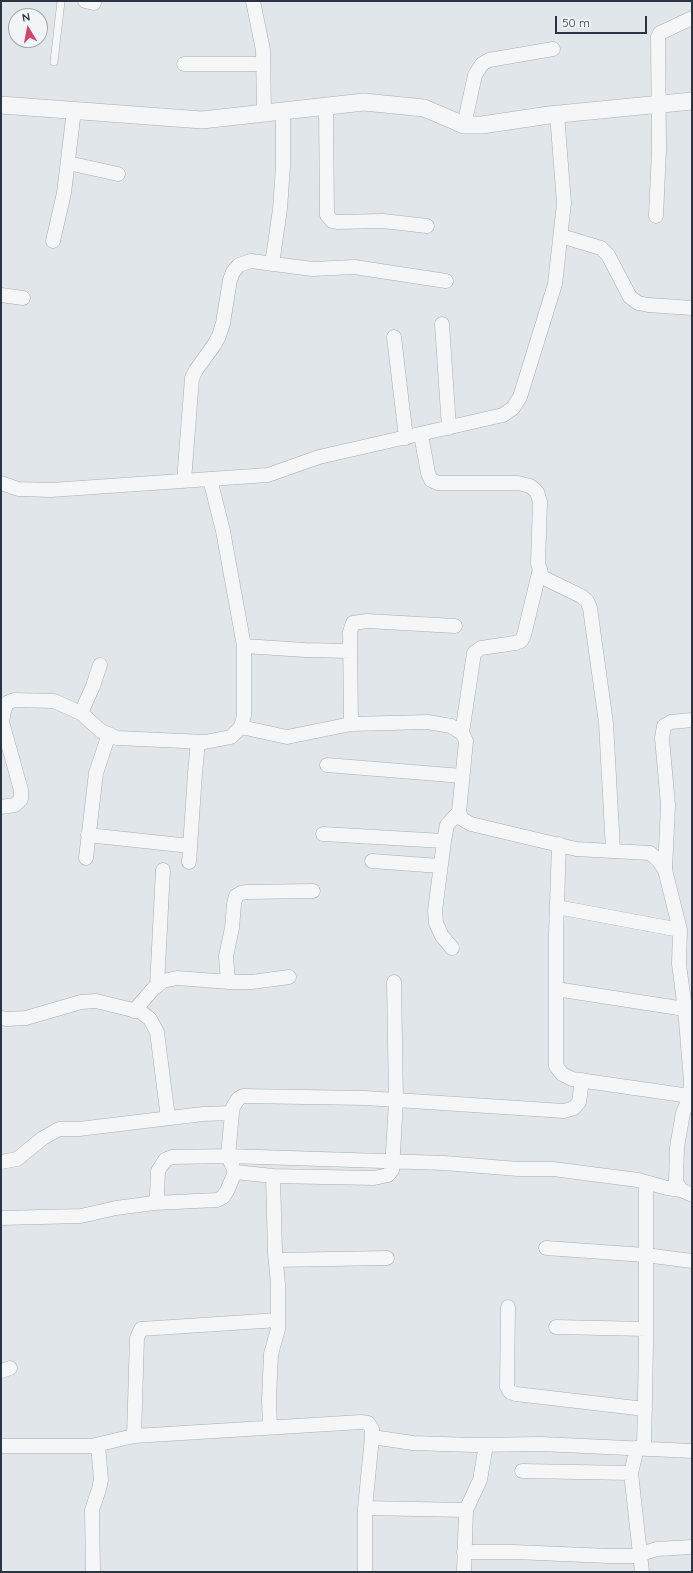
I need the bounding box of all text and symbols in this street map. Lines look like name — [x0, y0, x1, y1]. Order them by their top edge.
north arrow — [8, 8, 48, 48]
scale bar — [557, 8, 649, 34]
text: N — [21, 10, 31, 25]
text: 50 m — [562, 15, 590, 30]

